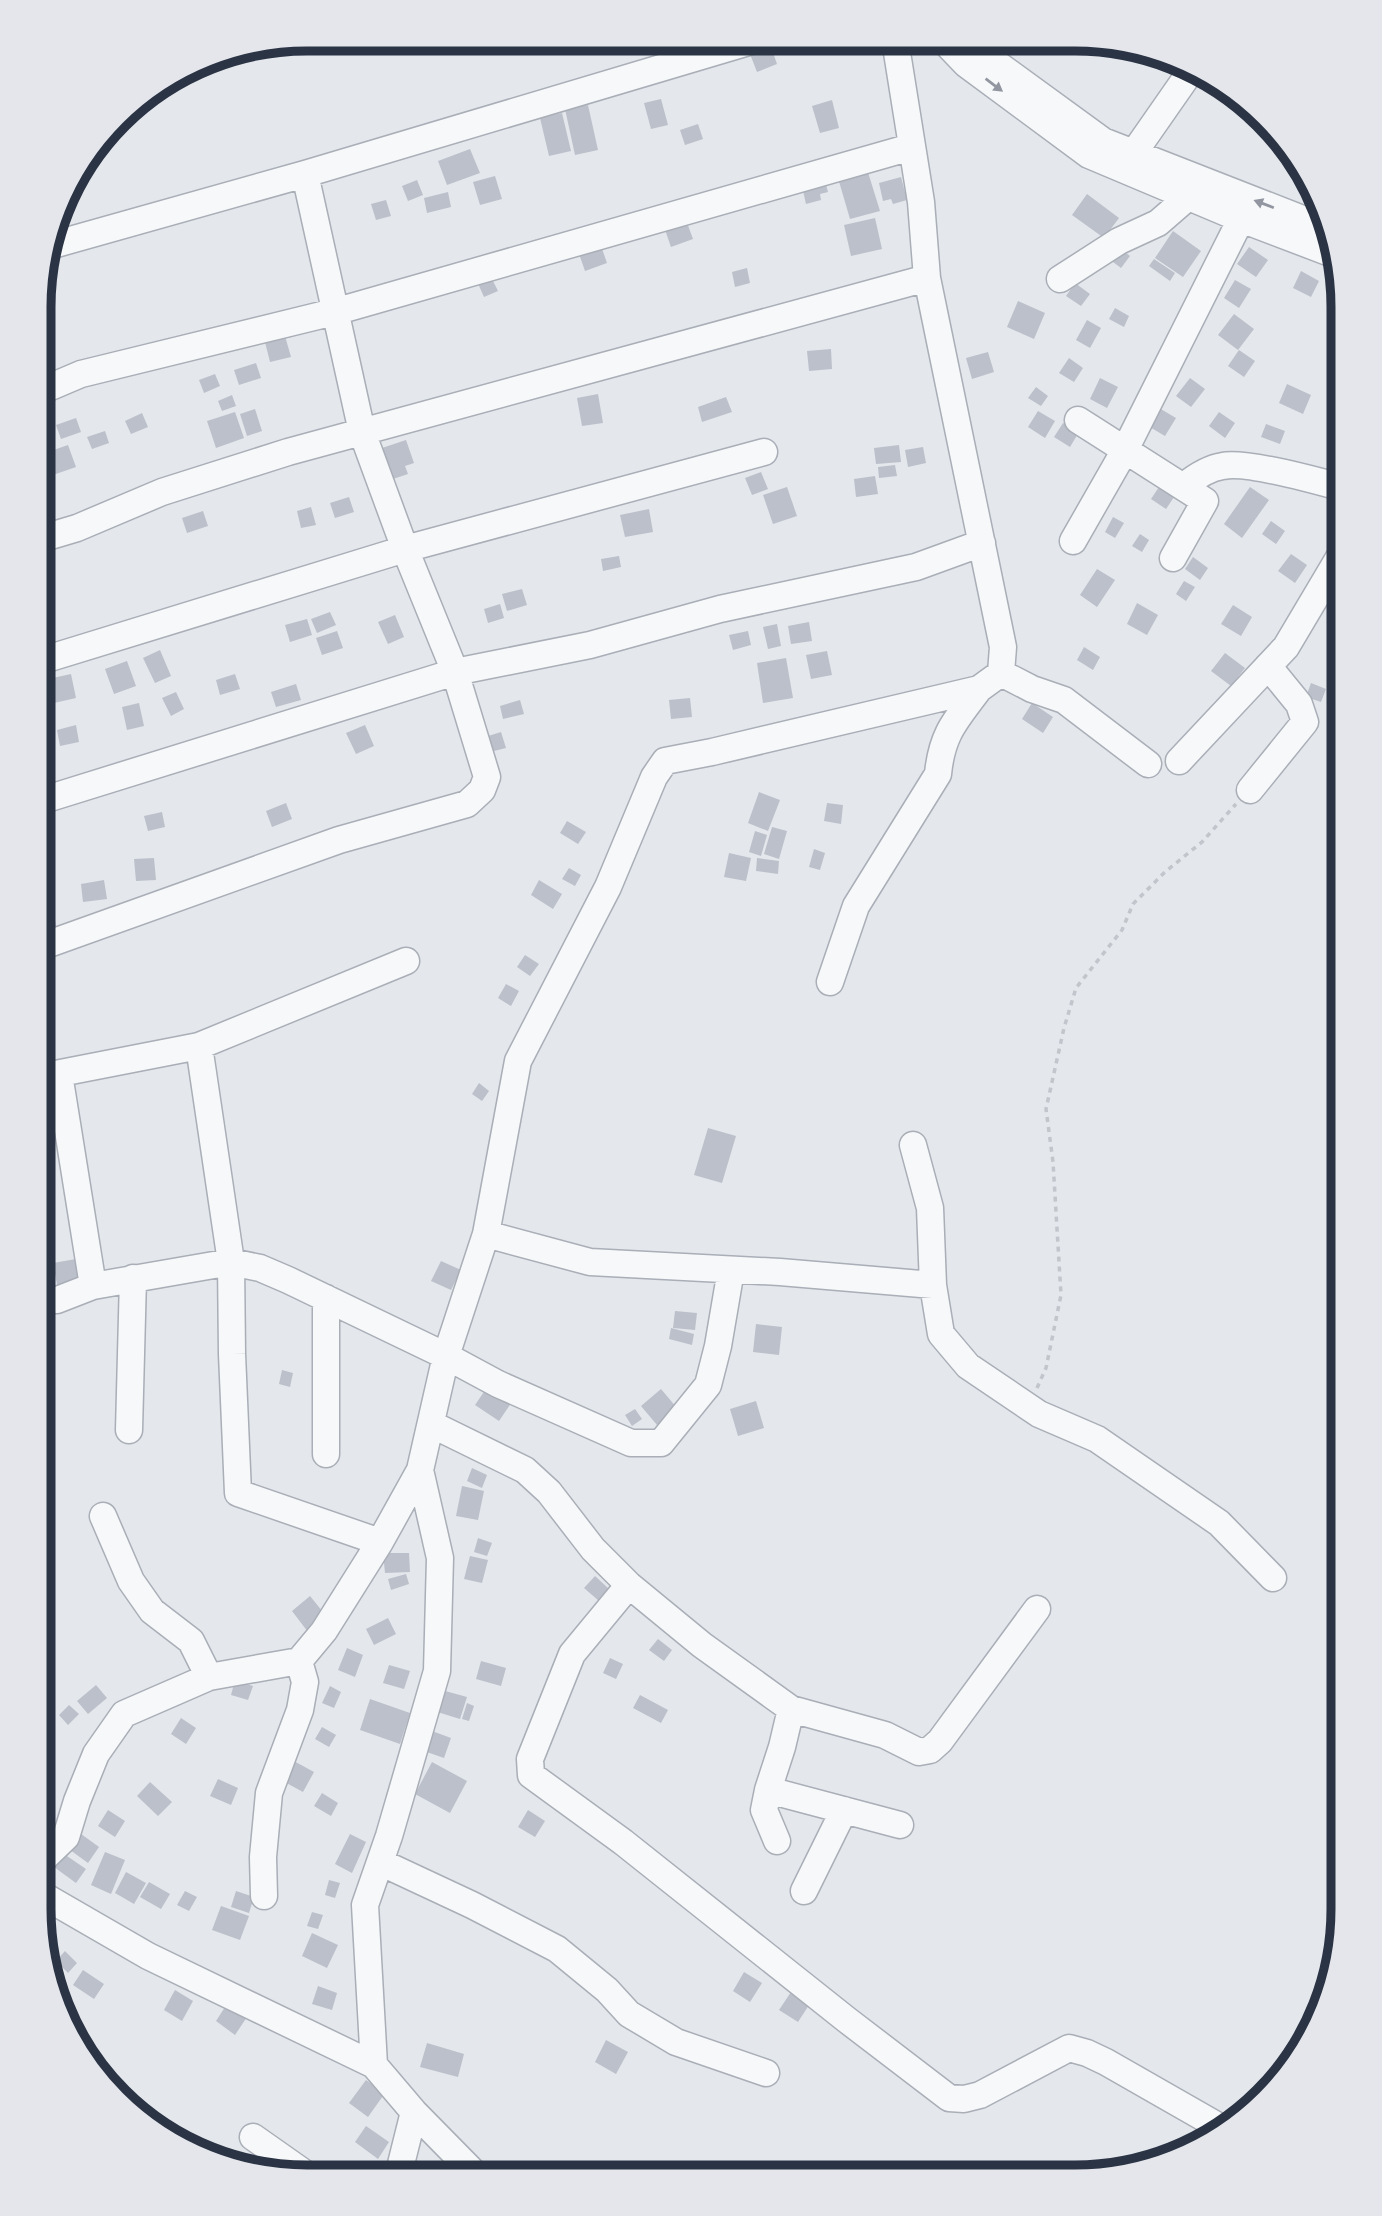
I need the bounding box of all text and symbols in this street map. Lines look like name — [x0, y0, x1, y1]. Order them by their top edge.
one-way arrow — [985, 78, 1003, 92]
one-way arrow — [1254, 199, 1275, 210]

